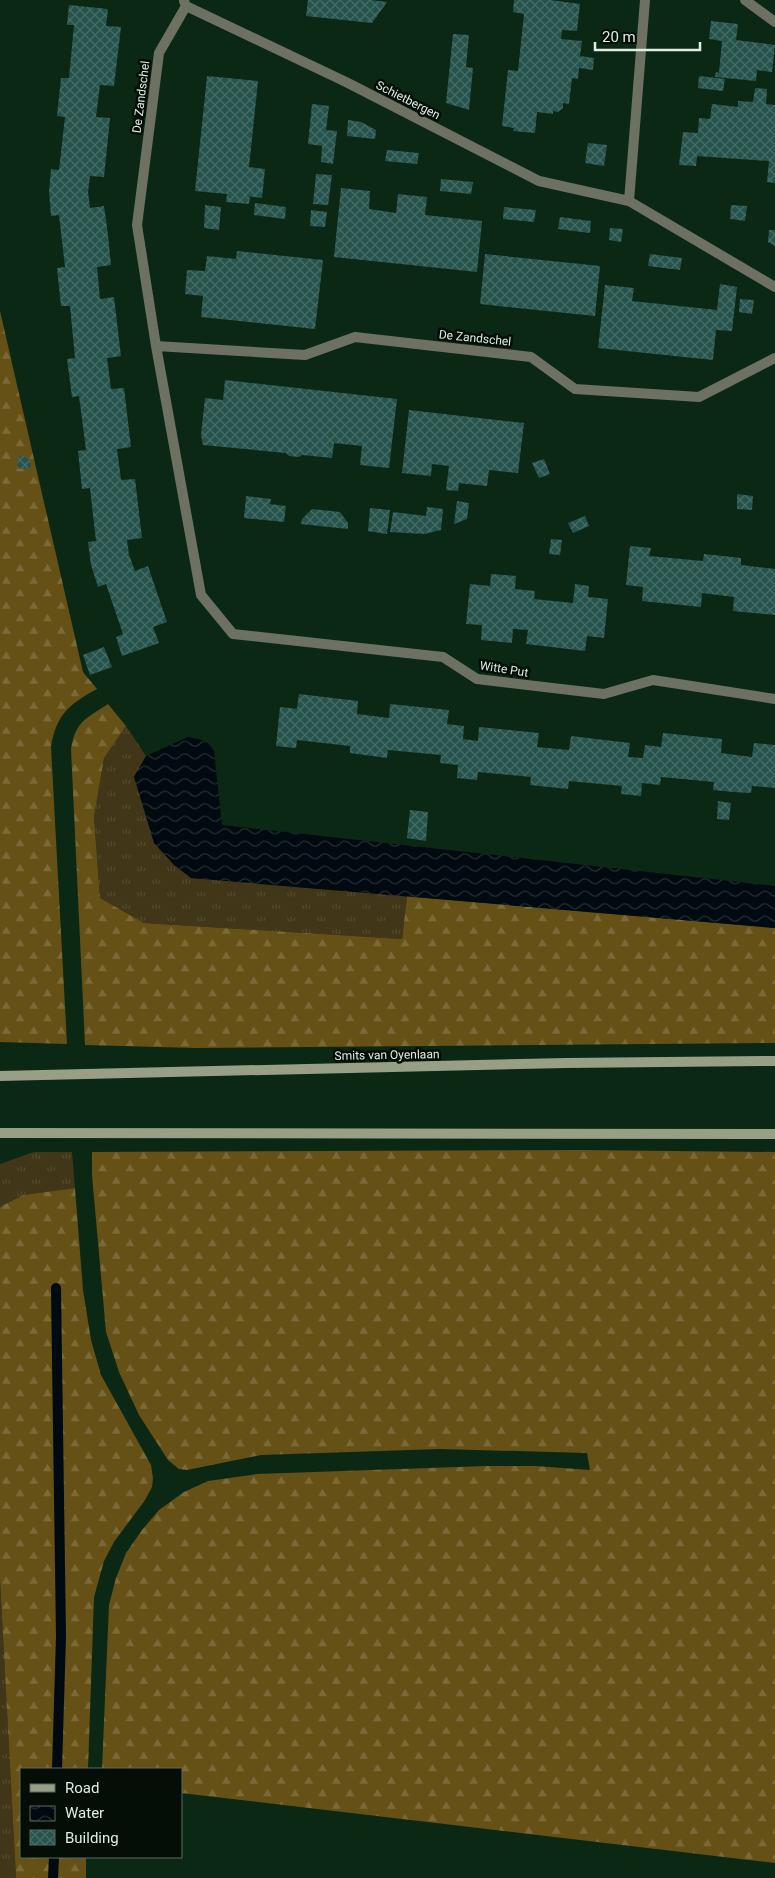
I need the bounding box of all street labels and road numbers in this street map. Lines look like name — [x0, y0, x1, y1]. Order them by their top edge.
street label: De Zandschel — [130, 60, 152, 134]
street label: Schietbergen — [374, 78, 442, 122]
street label: De Zandschel — [438, 327, 512, 349]
street label: Witte Put — [479, 658, 529, 680]
street label: Smits van Oyenlaan — [334, 1047, 440, 1063]

